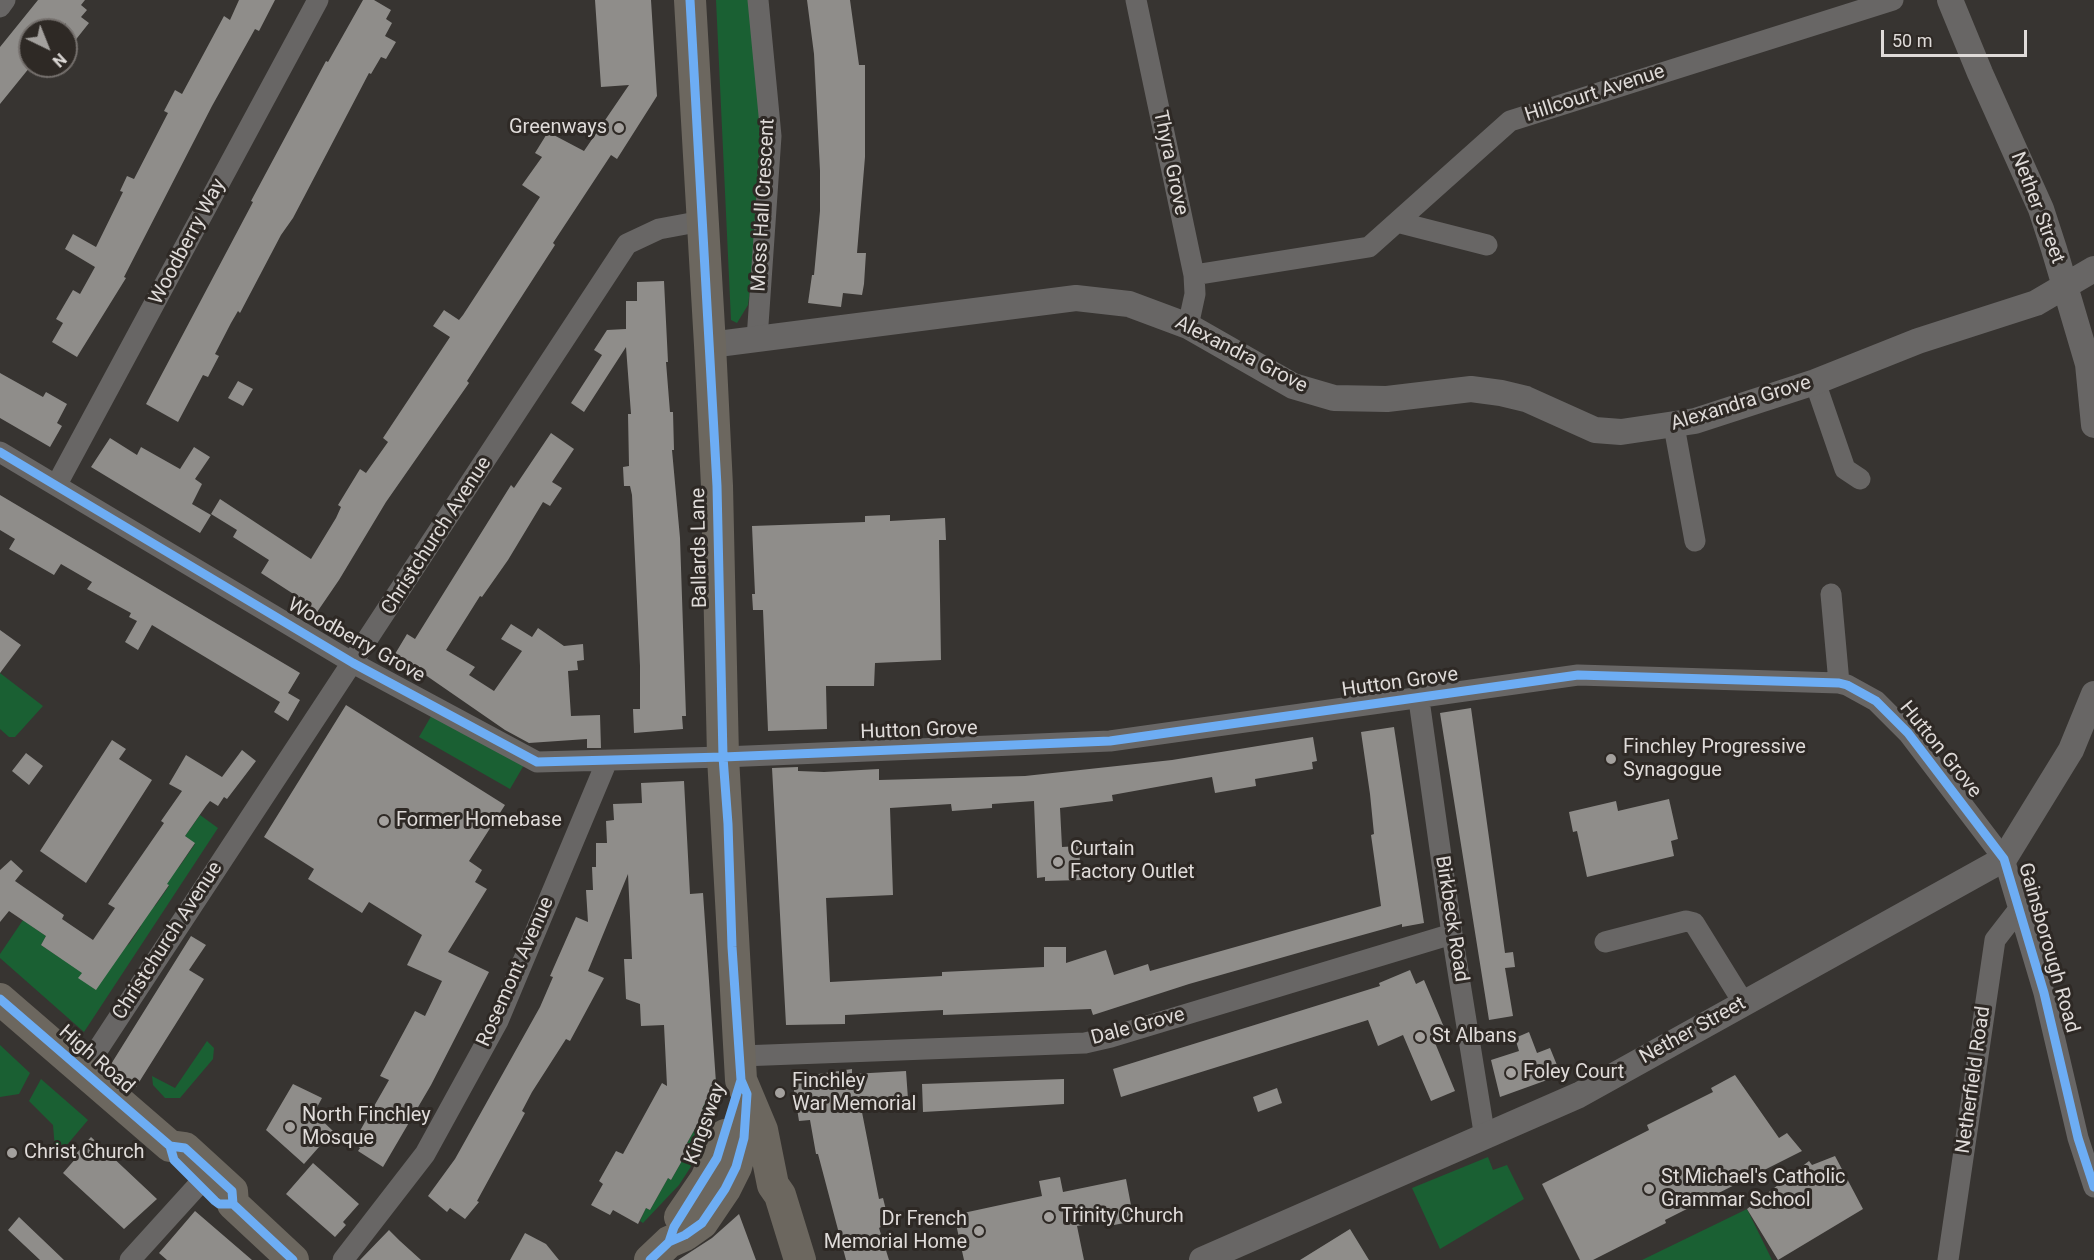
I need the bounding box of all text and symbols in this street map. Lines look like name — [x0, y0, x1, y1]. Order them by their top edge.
north arrow — [18, 18, 78, 78]
scale bar — [1884, 18, 2030, 56]
text: 50 m — [1892, 30, 1932, 51]
text: N — [49, 49, 70, 71]
street label: Hillcourt Avenue — [1522, 60, 1668, 128]
street label: Thyra Grove — [1147, 109, 1193, 217]
place label: Greenways — [509, 116, 607, 140]
street label: Moss Hall Crescent — [747, 118, 781, 292]
marker: Greenways — [612, 121, 626, 135]
street label: Nether Street — [2005, 149, 2069, 267]
street label: Woodberry Way — [145, 175, 231, 309]
street label: Alexandra Grove — [1171, 311, 1311, 399]
street label: Alexandra Grove — [1668, 371, 1814, 437]
street label: Christchurch Avenue — [377, 453, 497, 619]
street label: Ballards Lane — [687, 488, 713, 608]
street label: Woodberry Grove — [283, 593, 429, 689]
street label: Hutton Grove — [1340, 663, 1460, 703]
street label: Hutton Grove — [1894, 697, 1986, 803]
street label: Hutton Grove — [860, 717, 978, 745]
place label: Finchley Progressive Synagogue — [1623, 736, 1806, 783]
marker: Finchley Progressive Synagogue — [1604, 752, 1618, 766]
place label: Former Homebase — [396, 809, 562, 833]
marker: Former Homebase — [377, 814, 391, 828]
place label: Curtain Factory Outlet — [1070, 838, 1195, 885]
street label: Birkbeck Road — [1429, 854, 1473, 984]
marker: Curtain Factory Outlet — [1051, 855, 1065, 869]
street label: Christchurch Avenue — [108, 858, 228, 1024]
street label: Gainsborough Road — [2012, 860, 2084, 1036]
street label: Rosemont Avenue — [472, 893, 560, 1051]
street label: Nether Street — [1636, 992, 1750, 1070]
street label: Dale Grove — [1088, 1003, 1188, 1051]
street label: Netherfield Road — [1952, 1005, 1996, 1155]
street label: High Road — [53, 1021, 139, 1099]
place label: St Albans — [1432, 1025, 1517, 1049]
marker: St Albans — [1413, 1030, 1427, 1044]
place label: Foley Court — [1523, 1061, 1624, 1085]
marker: Foley Court — [1504, 1066, 1518, 1080]
place label: Finchley War Memorial — [792, 1070, 916, 1117]
street label: Kingsway — [680, 1080, 732, 1168]
marker: Finchley War Memorial — [773, 1086, 787, 1100]
place label: North Finchley Mosque — [302, 1104, 431, 1151]
marker: North Finchley Mosque — [283, 1120, 297, 1134]
place label: Christ Church — [24, 1141, 145, 1165]
marker: Christ Church — [5, 1146, 19, 1160]
place label: St Michael's Catholic Grammar School — [1661, 1166, 1846, 1213]
marker: St Michael's Catholic Grammar School — [1642, 1182, 1656, 1196]
place label: Trinity Church — [1061, 1205, 1184, 1229]
place label: Dr French Memorial Home — [824, 1208, 967, 1255]
marker: Trinity Church — [1042, 1210, 1056, 1224]
marker: Dr French Memorial Home — [972, 1224, 986, 1238]

